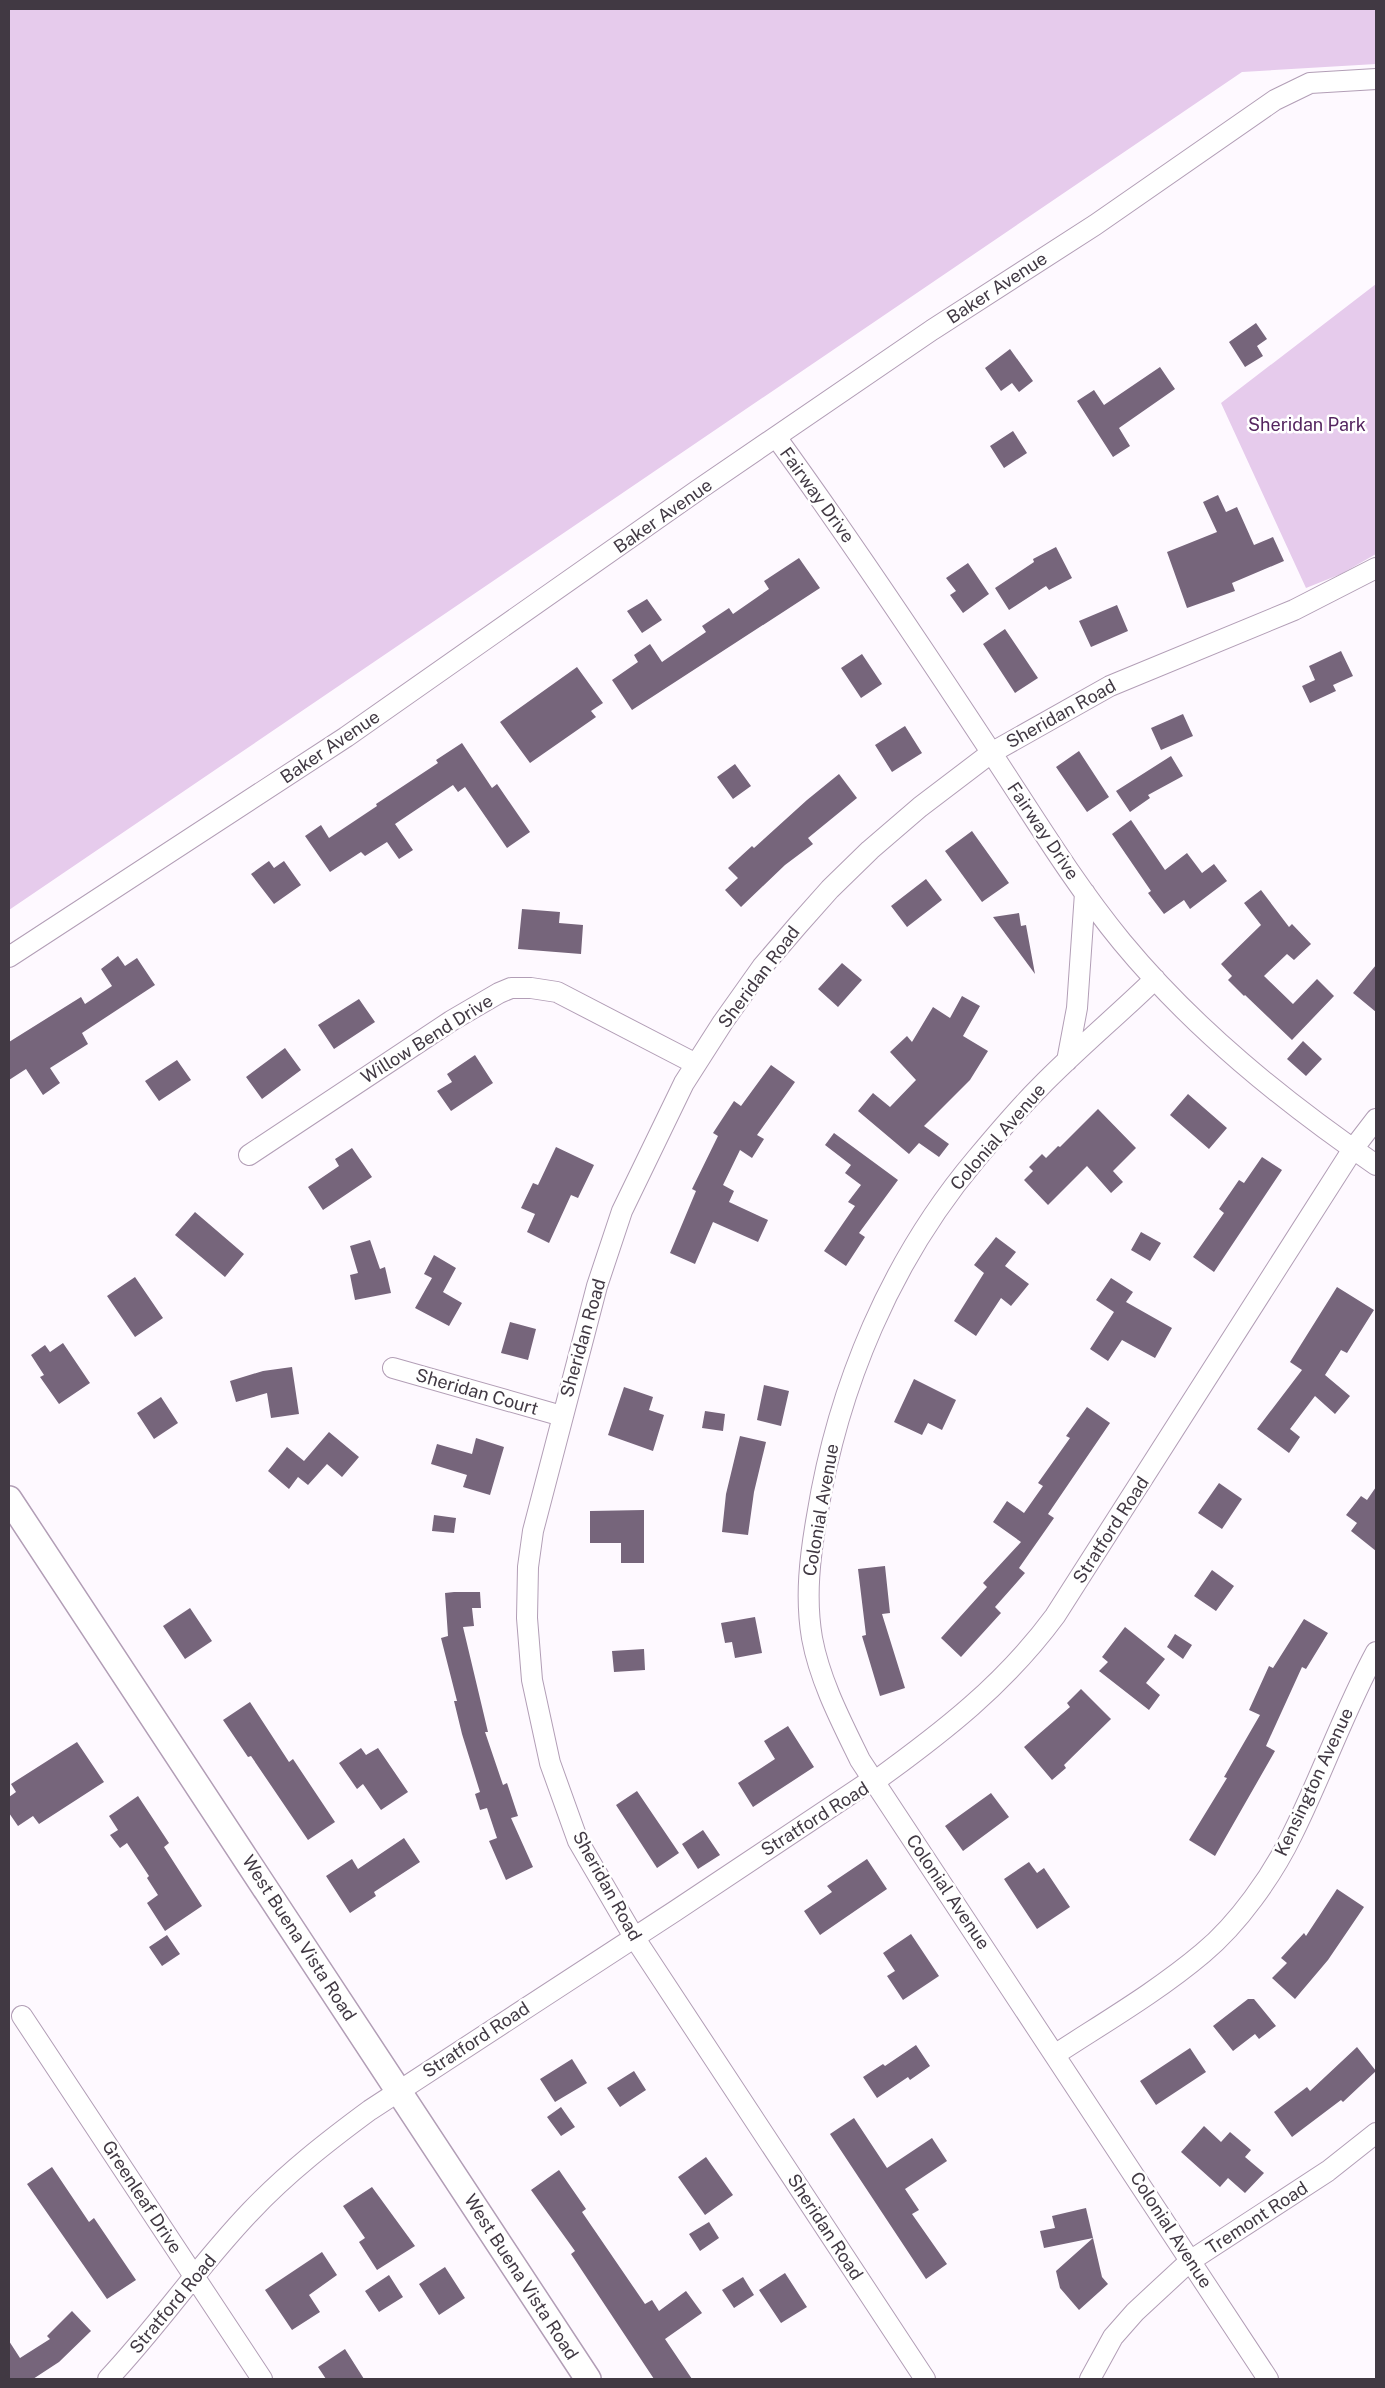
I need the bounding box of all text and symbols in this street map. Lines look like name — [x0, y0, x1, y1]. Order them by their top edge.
street label: Baker Avenue — [943, 247, 1051, 328]
park label: Sheridan Park — [1248, 414, 1366, 435]
street label: Fairway Drive — [776, 443, 859, 547]
street label: Baker Avenue — [610, 474, 716, 557]
street label: Sheridan Road — [1002, 675, 1119, 752]
street label: Baker Avenue — [276, 706, 383, 787]
street label: Fairway Drive — [1003, 778, 1084, 883]
street label: Sheridan Road — [713, 922, 804, 1032]
street label: Willow Bend Drive — [357, 990, 496, 1088]
street label: Colonial Avenue — [946, 1079, 1050, 1194]
street label: Sheridan Road — [556, 1276, 609, 1399]
street label: Sheridan Court — [413, 1364, 541, 1419]
street label: Colonial Avenue — [799, 1442, 842, 1578]
street label: Stratford Road — [1068, 1472, 1153, 1587]
street label: Kensington Avenue — [1270, 1704, 1357, 1859]
street label: Stratford Road — [757, 1777, 872, 1860]
street label: Sheridan Road — [569, 1827, 646, 1944]
street label: Colonial Avenue — [902, 1830, 995, 1953]
street label: West Buena Vista Road — [238, 1851, 361, 2024]
street label: Stratford Road — [418, 1997, 533, 2082]
street label: Greenleaf Drive — [98, 2136, 187, 2257]
street label: Colonial Avenue — [1126, 2168, 1217, 2292]
street label: Sheridan Road — [783, 2170, 868, 2284]
street label: Tremont Road — [1202, 2177, 1311, 2258]
street label: West Buena Vista Road — [460, 2190, 583, 2363]
street label: Stratford Road — [125, 2250, 220, 2358]

